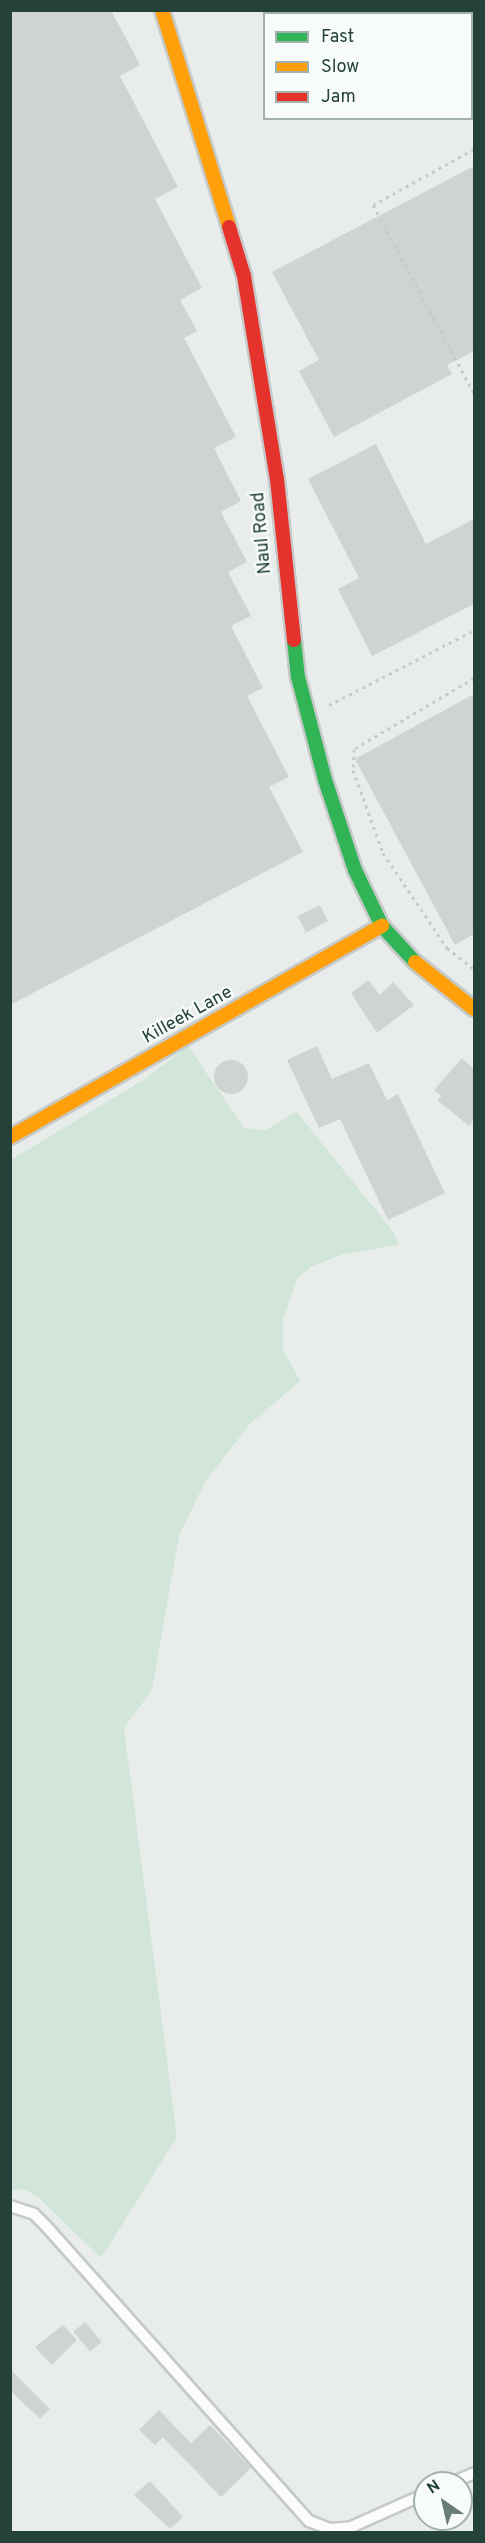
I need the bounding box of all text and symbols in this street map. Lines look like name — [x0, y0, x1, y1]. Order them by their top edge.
legend — [263, 12, 473, 120]
text: Fast — [321, 26, 354, 49]
text: Slow — [321, 56, 359, 79]
text: Jam — [321, 86, 356, 109]
street label: Naul Road — [249, 491, 277, 575]
street label: Killeek Lane — [139, 983, 237, 1049]
north arrow — [413, 2471, 473, 2531]
text: N — [424, 2476, 444, 2499]

